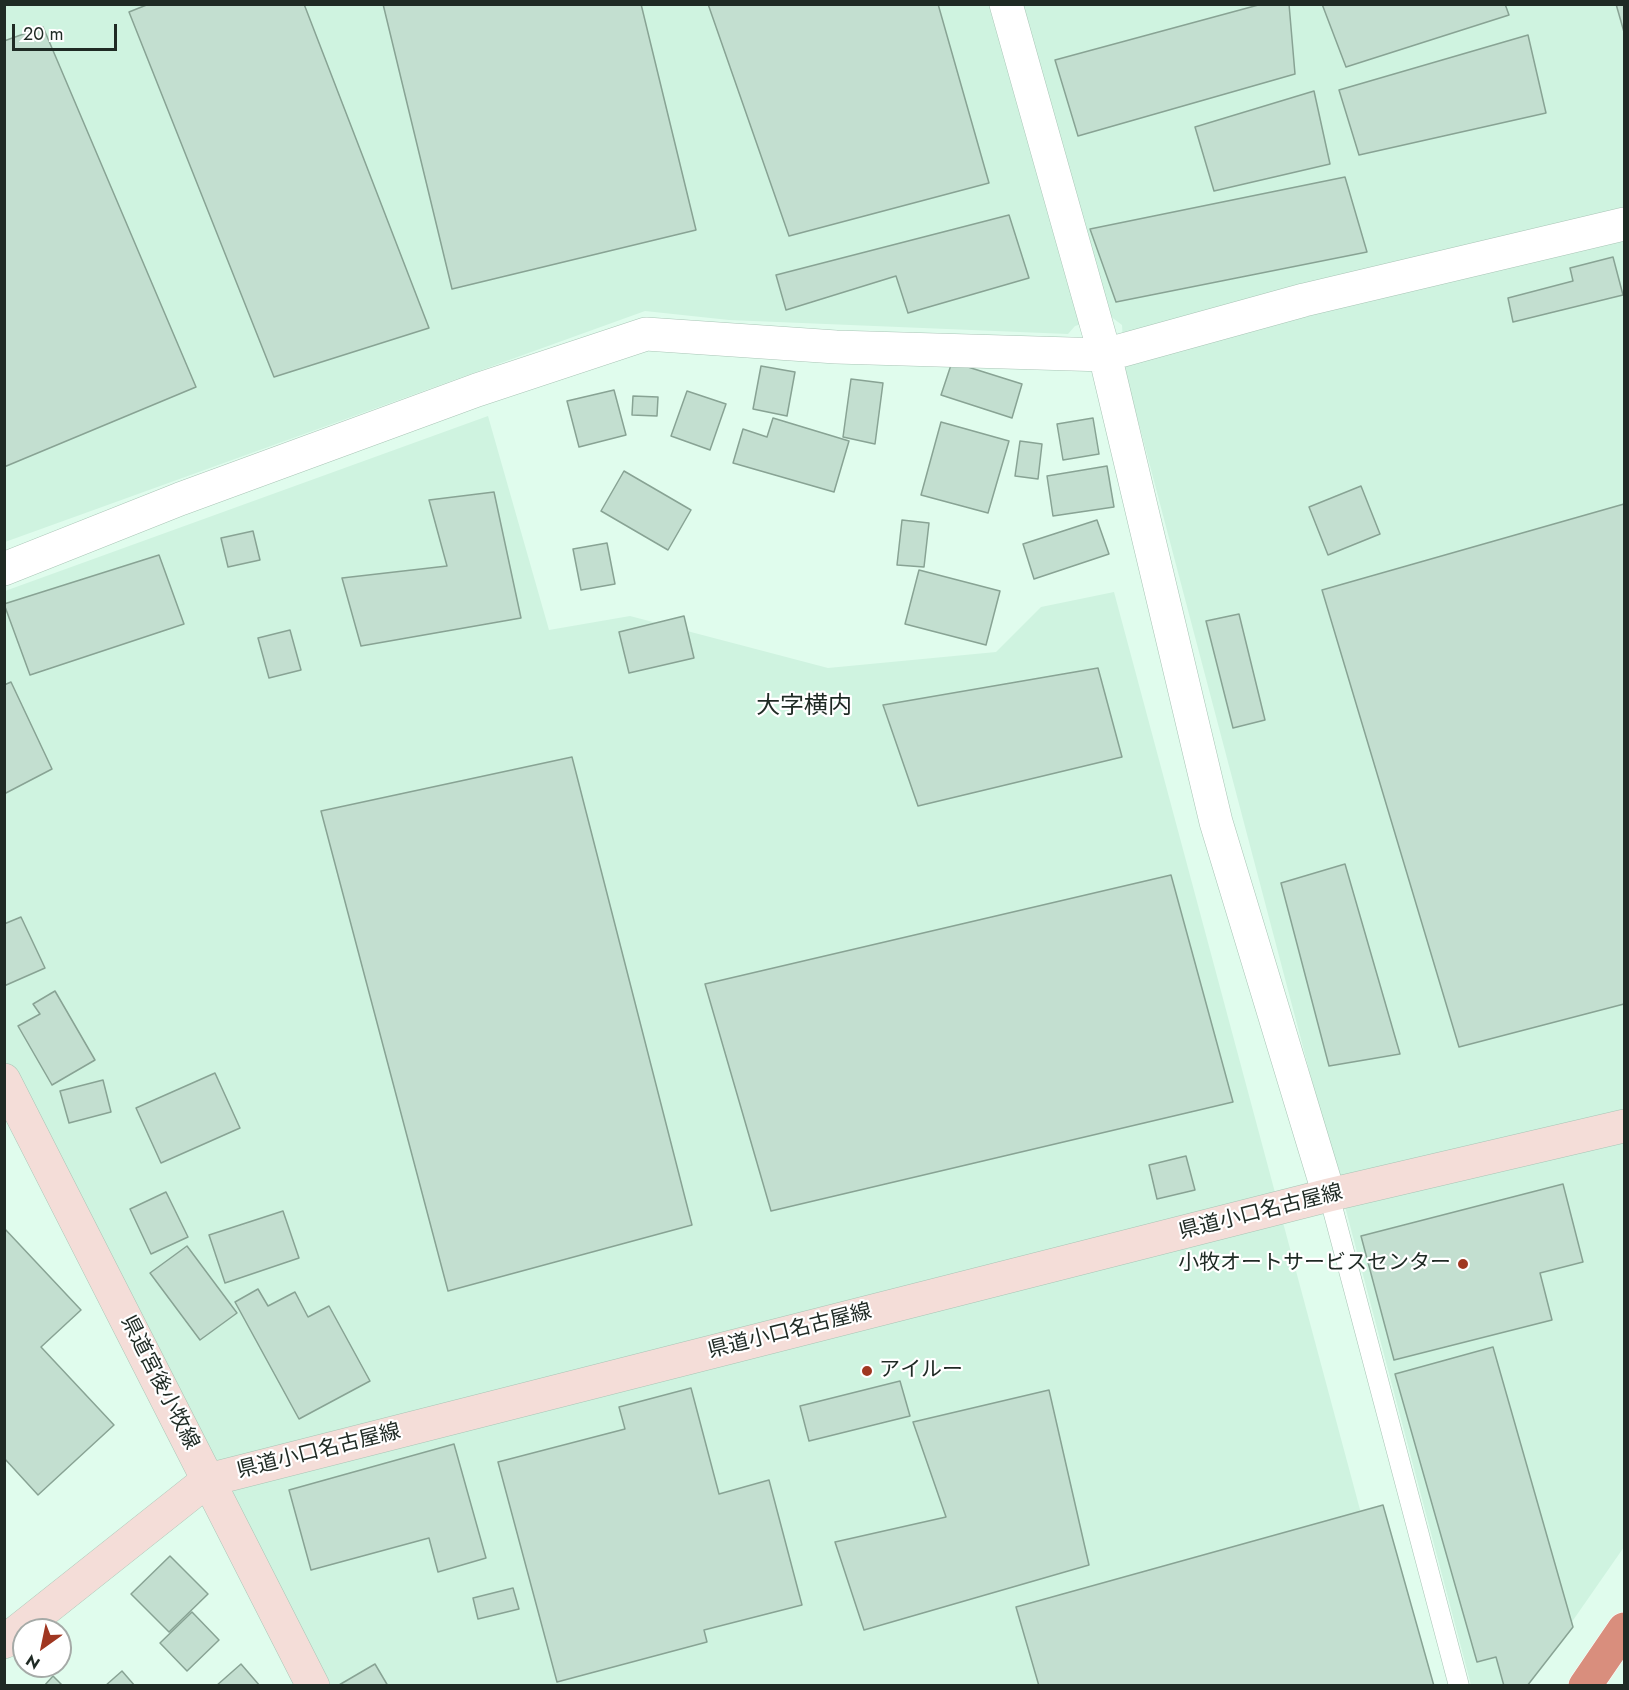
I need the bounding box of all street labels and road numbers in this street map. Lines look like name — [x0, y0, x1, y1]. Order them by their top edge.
street label: 県道小口名古屋線 — [1176, 1180, 1346, 1246]
street label: 県道小口名古屋線 — [705, 1299, 875, 1365]
street label: 県道宮後小牧線 — [114, 1312, 204, 1454]
street label: 県道小口名古屋線 — [234, 1419, 404, 1485]

